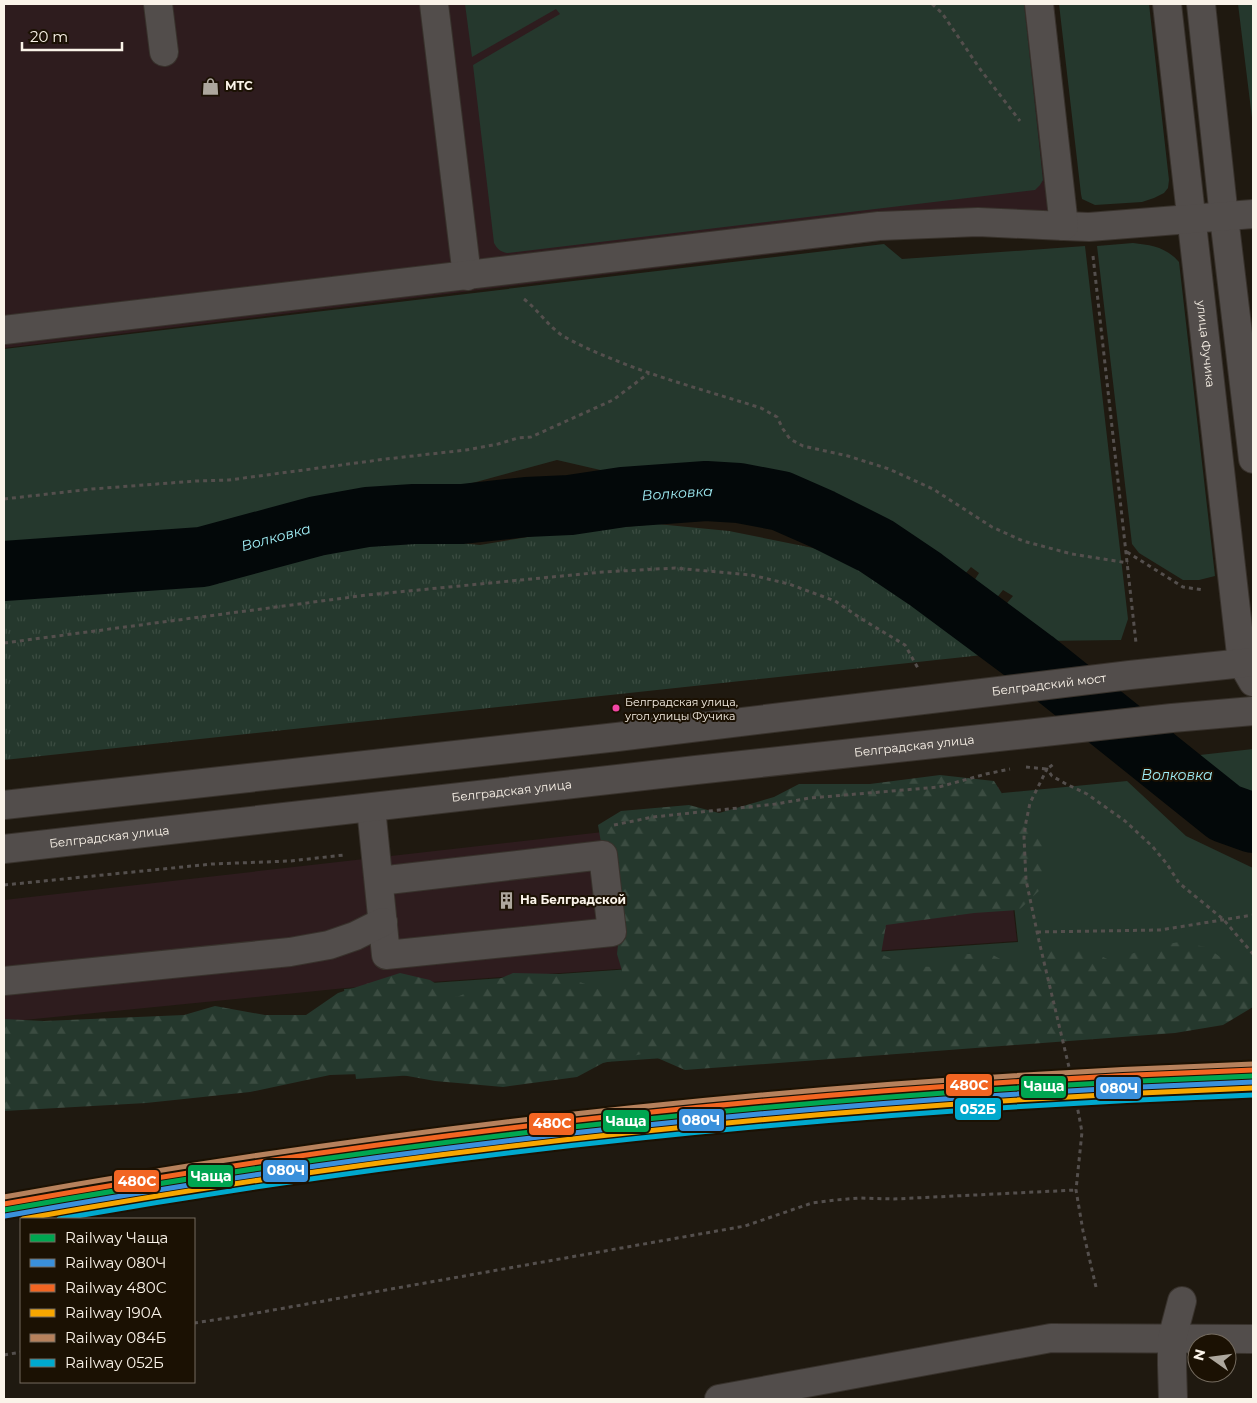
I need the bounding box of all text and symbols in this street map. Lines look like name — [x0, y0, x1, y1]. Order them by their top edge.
scale bar — [22, 20, 122, 52]
text: 20 m — [30, 27, 68, 46]
shop icon: МТС — [201, 76, 221, 96]
place label: МТС — [225, 78, 253, 93]
street label: улица Фучика — [1194, 298, 1219, 388]
water label: Волковка — [641, 482, 713, 505]
water label: Волковка — [239, 519, 313, 555]
street label: Белградский мост — [991, 670, 1107, 699]
place label: Белградская улица, угол улицы Фучика — [624, 695, 738, 723]
marker: Белградская улица, угол улицы Фучика — [611, 703, 621, 713]
street label: Белградская улица — [853, 732, 975, 760]
water label: Волковка — [1141, 766, 1213, 784]
street label: Белградская улица — [451, 776, 573, 805]
street label: Белградская улица — [48, 822, 170, 851]
building icon: На Белградской — [496, 890, 516, 910]
place label: На Белградской — [520, 892, 626, 907]
line badge: 480С — [945, 1073, 993, 1097]
line badge: Чаща — [1020, 1075, 1067, 1099]
text: 480С — [950, 1076, 988, 1094]
line badge: 080Ч — [1095, 1076, 1142, 1100]
text: Чаща — [1024, 1077, 1064, 1095]
text: 080Ч — [1100, 1079, 1138, 1097]
line badge: 052Б — [954, 1097, 1002, 1121]
text: 052Б — [960, 1100, 996, 1118]
line badge: 080Ч — [678, 1108, 725, 1132]
line badge: Чаща — [602, 1109, 650, 1133]
text: 080Ч — [682, 1111, 720, 1129]
line badge: 480С — [528, 1112, 575, 1136]
text: Чаща — [606, 1112, 646, 1130]
text: 480С — [533, 1114, 571, 1132]
line badge: 080Ч — [262, 1159, 309, 1183]
text: 080Ч — [267, 1161, 305, 1179]
line badge: Чаща — [187, 1164, 234, 1188]
text: Чаща — [191, 1167, 231, 1185]
line badge: 480С — [113, 1169, 160, 1193]
text: 480С — [118, 1172, 156, 1190]
legend — [20, 1218, 195, 1383]
text: Railway Чаща — [65, 1228, 168, 1247]
text: Railway 080Ч — [65, 1253, 166, 1272]
text: Railway 480С — [65, 1278, 167, 1297]
text: Railway 190А — [65, 1303, 162, 1322]
text: Railway 084Б — [65, 1328, 167, 1347]
north arrow — [1187, 1333, 1237, 1383]
text: N — [1189, 1347, 1209, 1363]
text: Railway 052Б — [65, 1353, 164, 1372]

